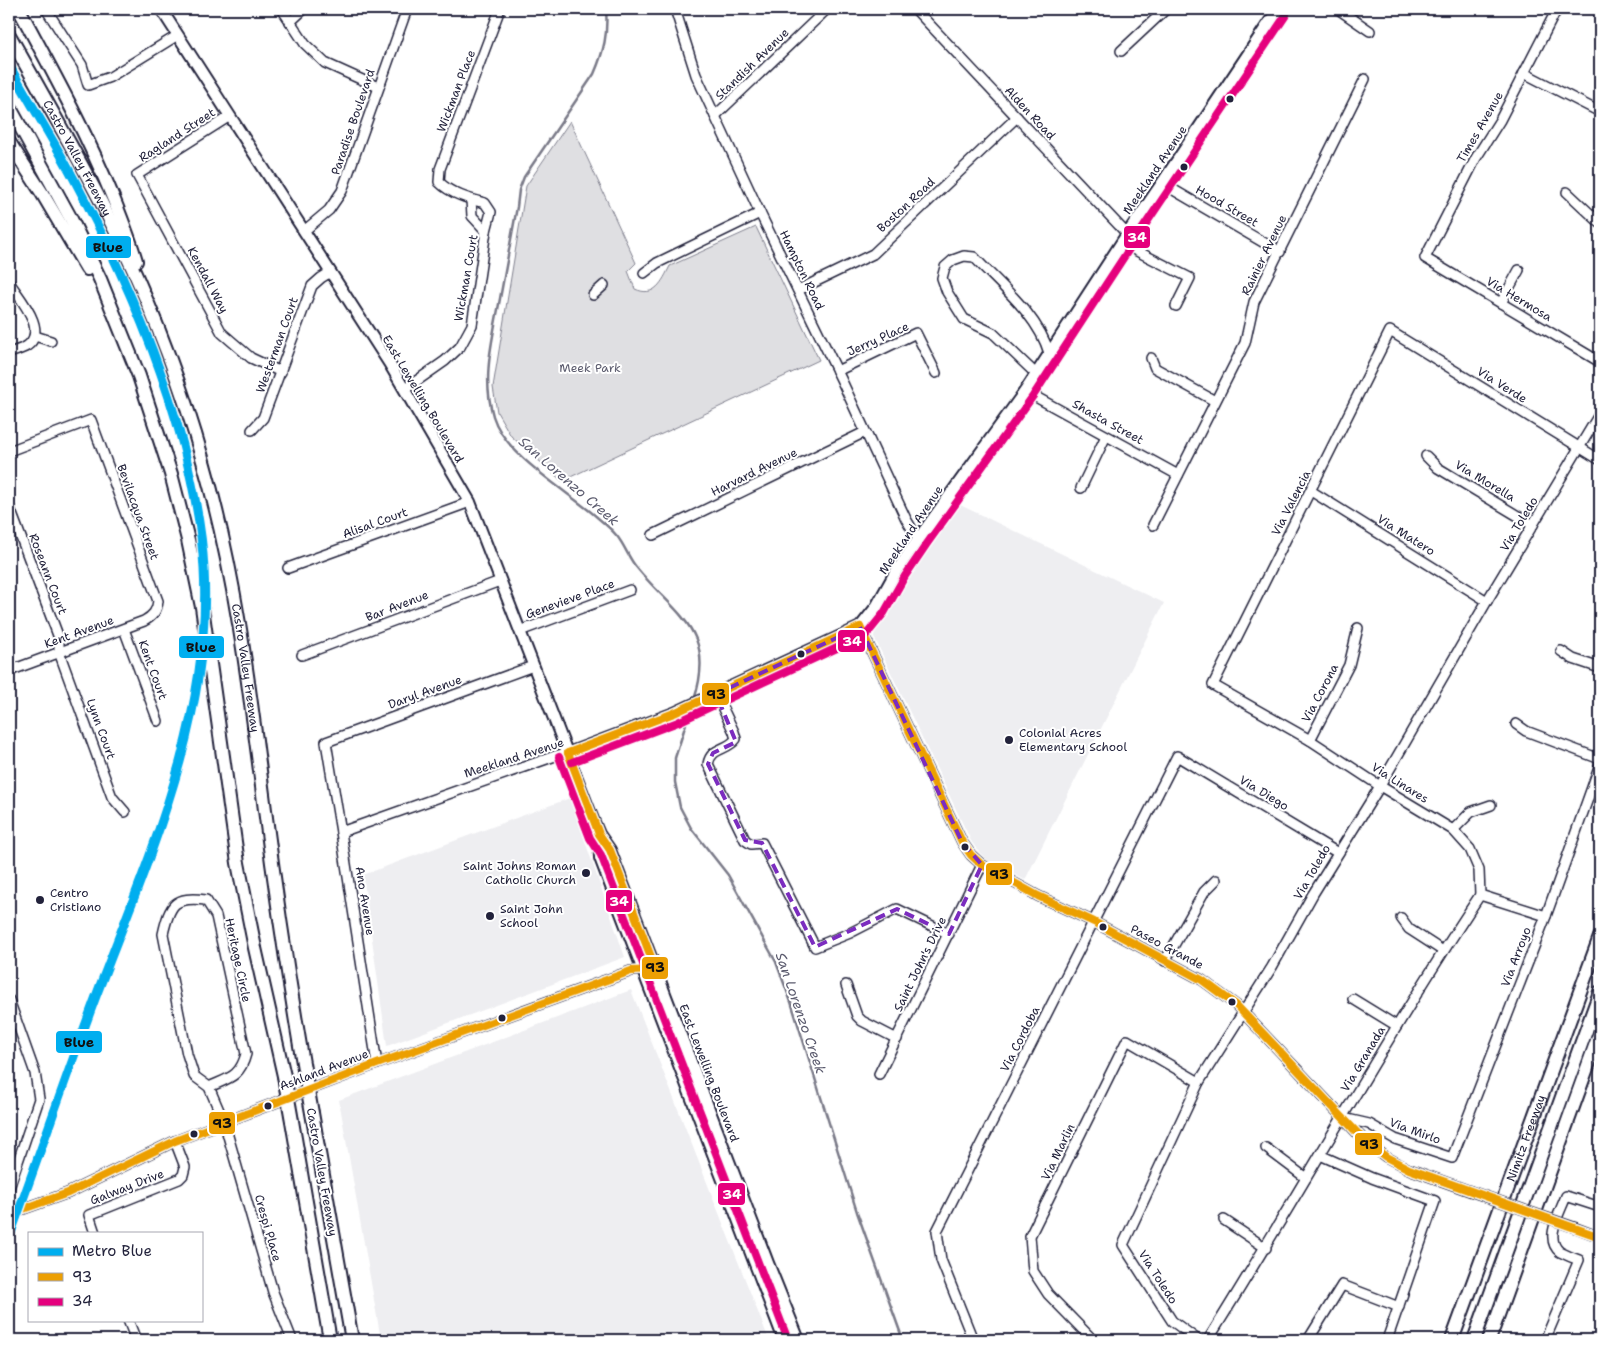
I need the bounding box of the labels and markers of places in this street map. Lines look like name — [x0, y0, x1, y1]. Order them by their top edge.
unlabelled marker — [1225, 94, 1235, 104]
unlabelled marker — [1179, 162, 1189, 172]
unlabelled marker — [796, 649, 806, 659]
place label: Colonial Acres Elementary School — [1019, 725, 1127, 755]
marker: Colonial Acres Elementary School — [1003, 734, 1015, 746]
unlabelled marker — [960, 842, 970, 852]
place label: Saint Johns Roman Catholic Church — [463, 858, 576, 888]
marker: Saint Johns Roman Catholic Church — [580, 867, 592, 879]
place label: Centro Cristiano — [50, 885, 101, 915]
marker: Centro Cristiano — [34, 894, 46, 906]
place label: Saint John School — [500, 901, 563, 931]
marker: Saint John School — [484, 910, 496, 922]
unlabelled marker — [1098, 922, 1108, 932]
unlabelled marker — [1227, 997, 1237, 1007]
unlabelled marker — [497, 1013, 507, 1023]
unlabelled marker — [263, 1101, 273, 1111]
unlabelled marker — [189, 1129, 199, 1139]

